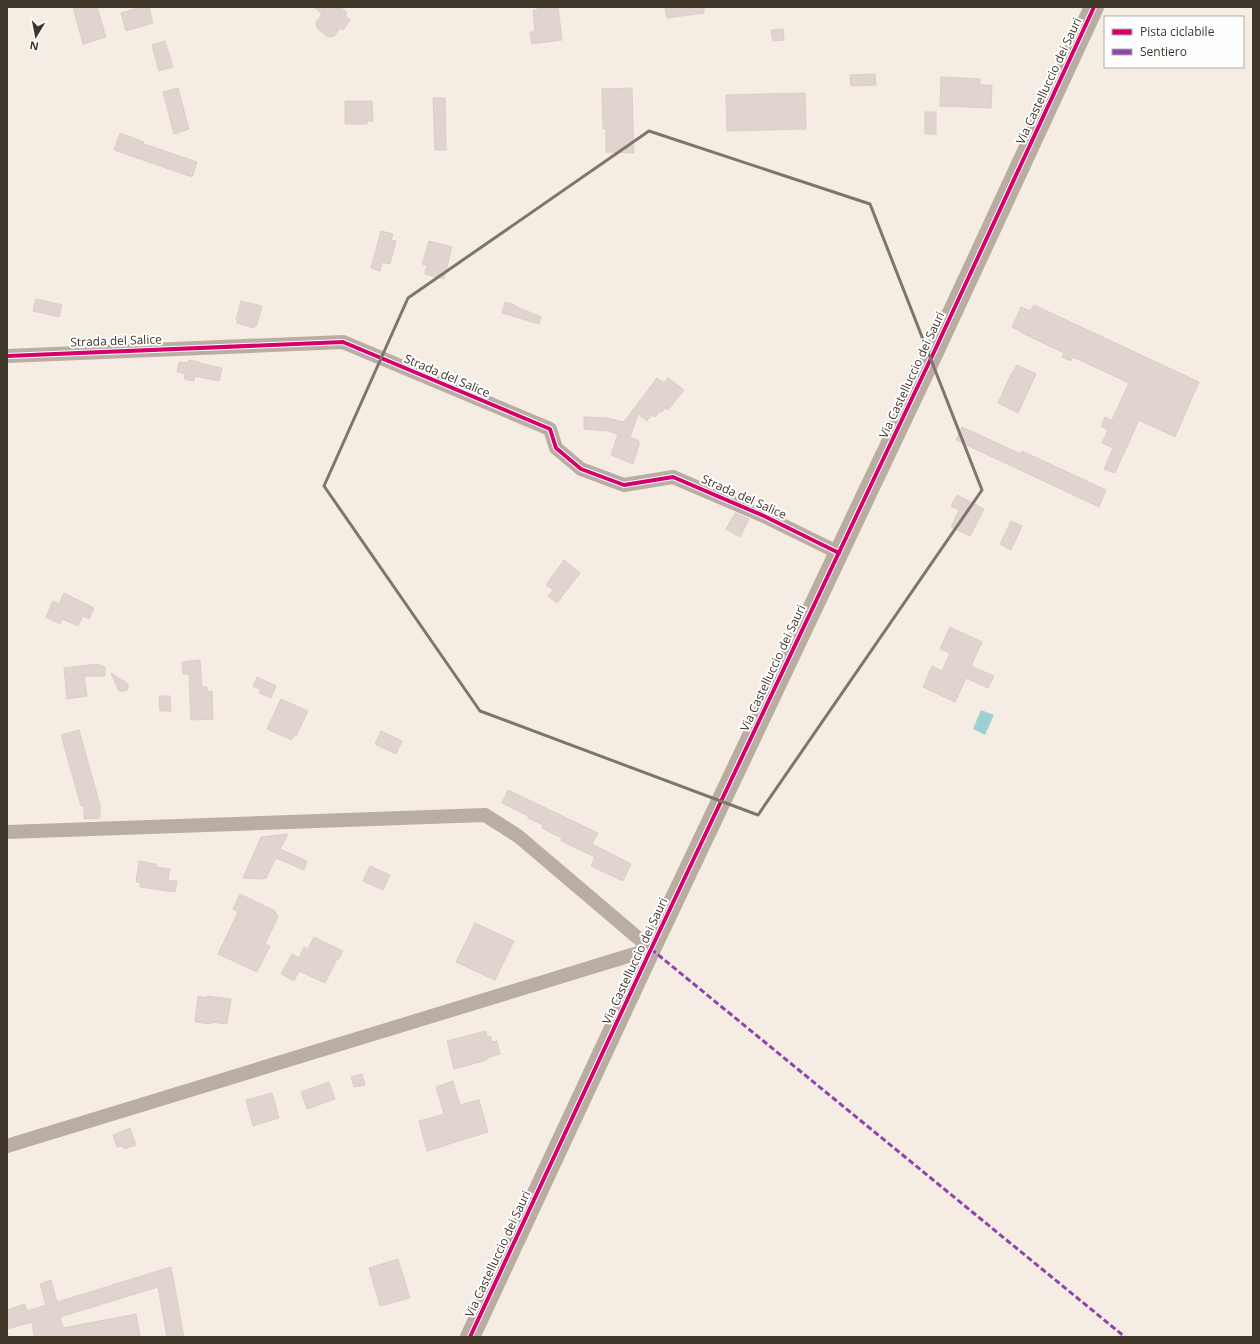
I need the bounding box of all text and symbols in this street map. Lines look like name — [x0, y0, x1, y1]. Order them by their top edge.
street label: Via Castelluccio dei Sauri — [1012, 15, 1085, 147]
north arrow — [16, 16, 56, 56]
legend — [1104, 16, 1244, 68]
text: Pista ciclabile — [1140, 23, 1215, 40]
text: N — [28, 38, 40, 55]
text: Sentiero — [1140, 43, 1187, 60]
street label: Via Castelluccio dei Sauri — [875, 309, 948, 441]
street label: Strada del Salice — [70, 330, 162, 351]
street label: Strada del Salice — [402, 350, 493, 401]
street label: Strada del Salice — [699, 470, 790, 523]
street label: Via Castelluccio dei Sauri — [736, 602, 809, 734]
street label: Via Castelluccio dei Sauri — [598, 895, 671, 1027]
street label: Via Castelluccio dei Sauri — [461, 1188, 534, 1320]

